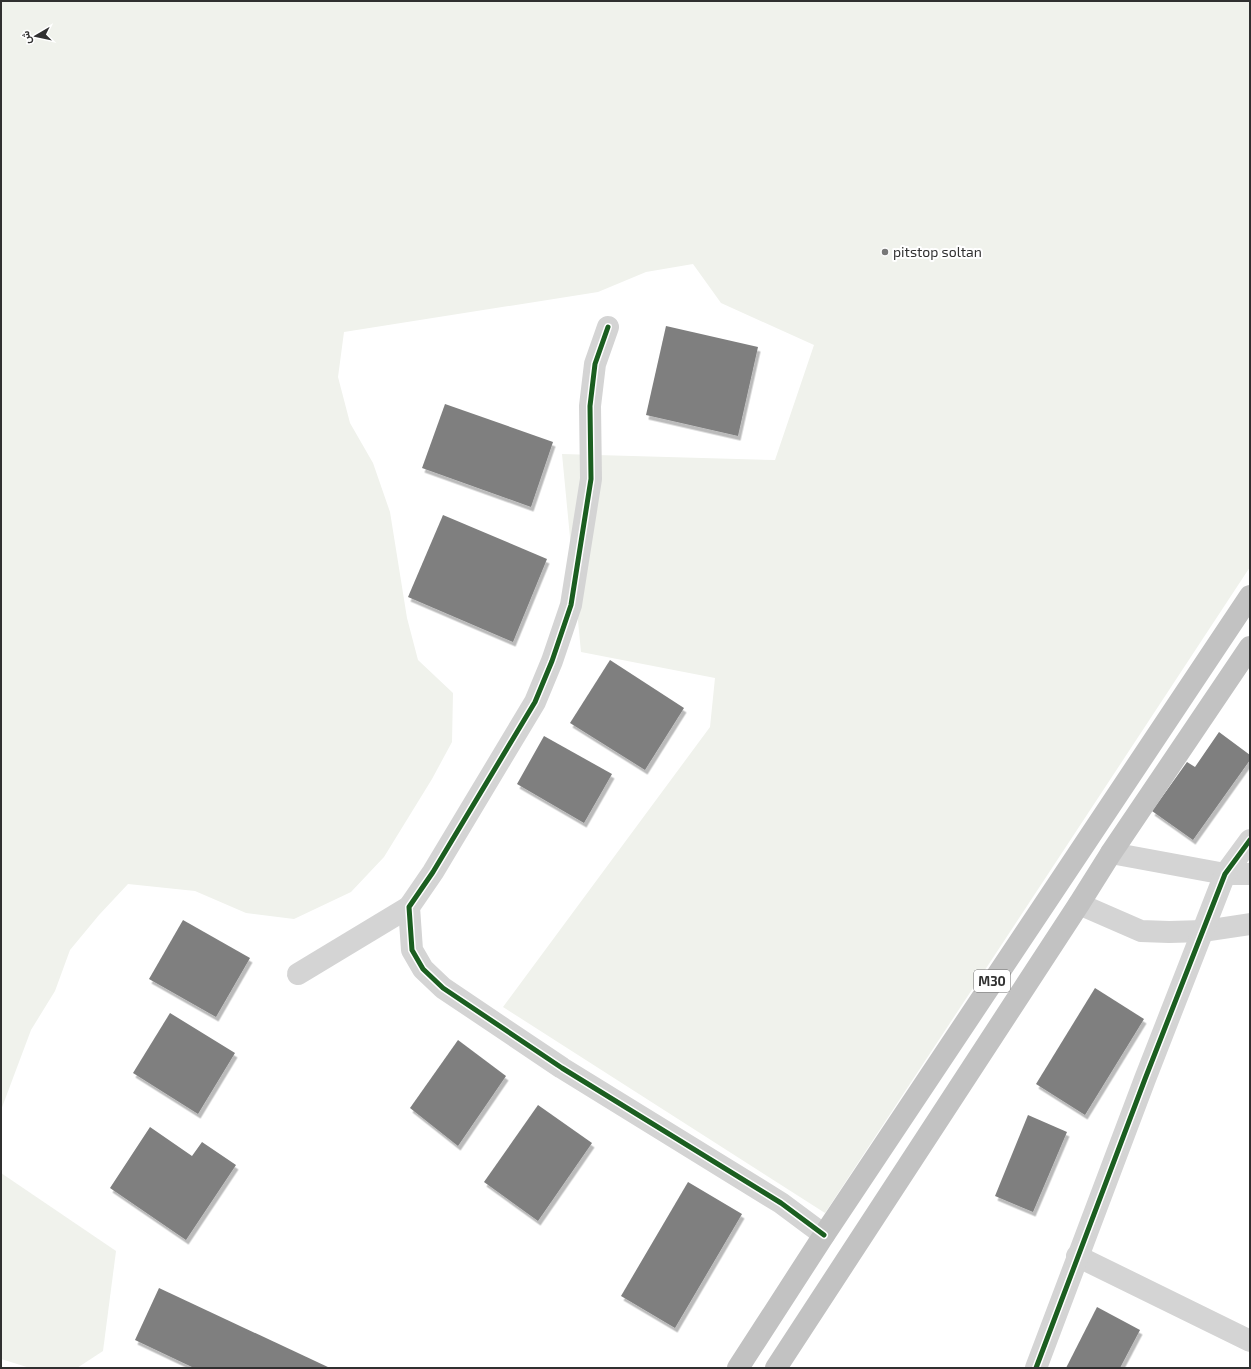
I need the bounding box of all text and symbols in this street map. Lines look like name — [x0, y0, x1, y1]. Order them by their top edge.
north arrow — [16, 16, 56, 56]
text: ش — [18, 30, 34, 45]
place label: pitstop soltan — [893, 243, 982, 260]
marker: pitstop soltan — [880, 247, 890, 257]
road number: M30 — [974, 970, 1010, 992]

